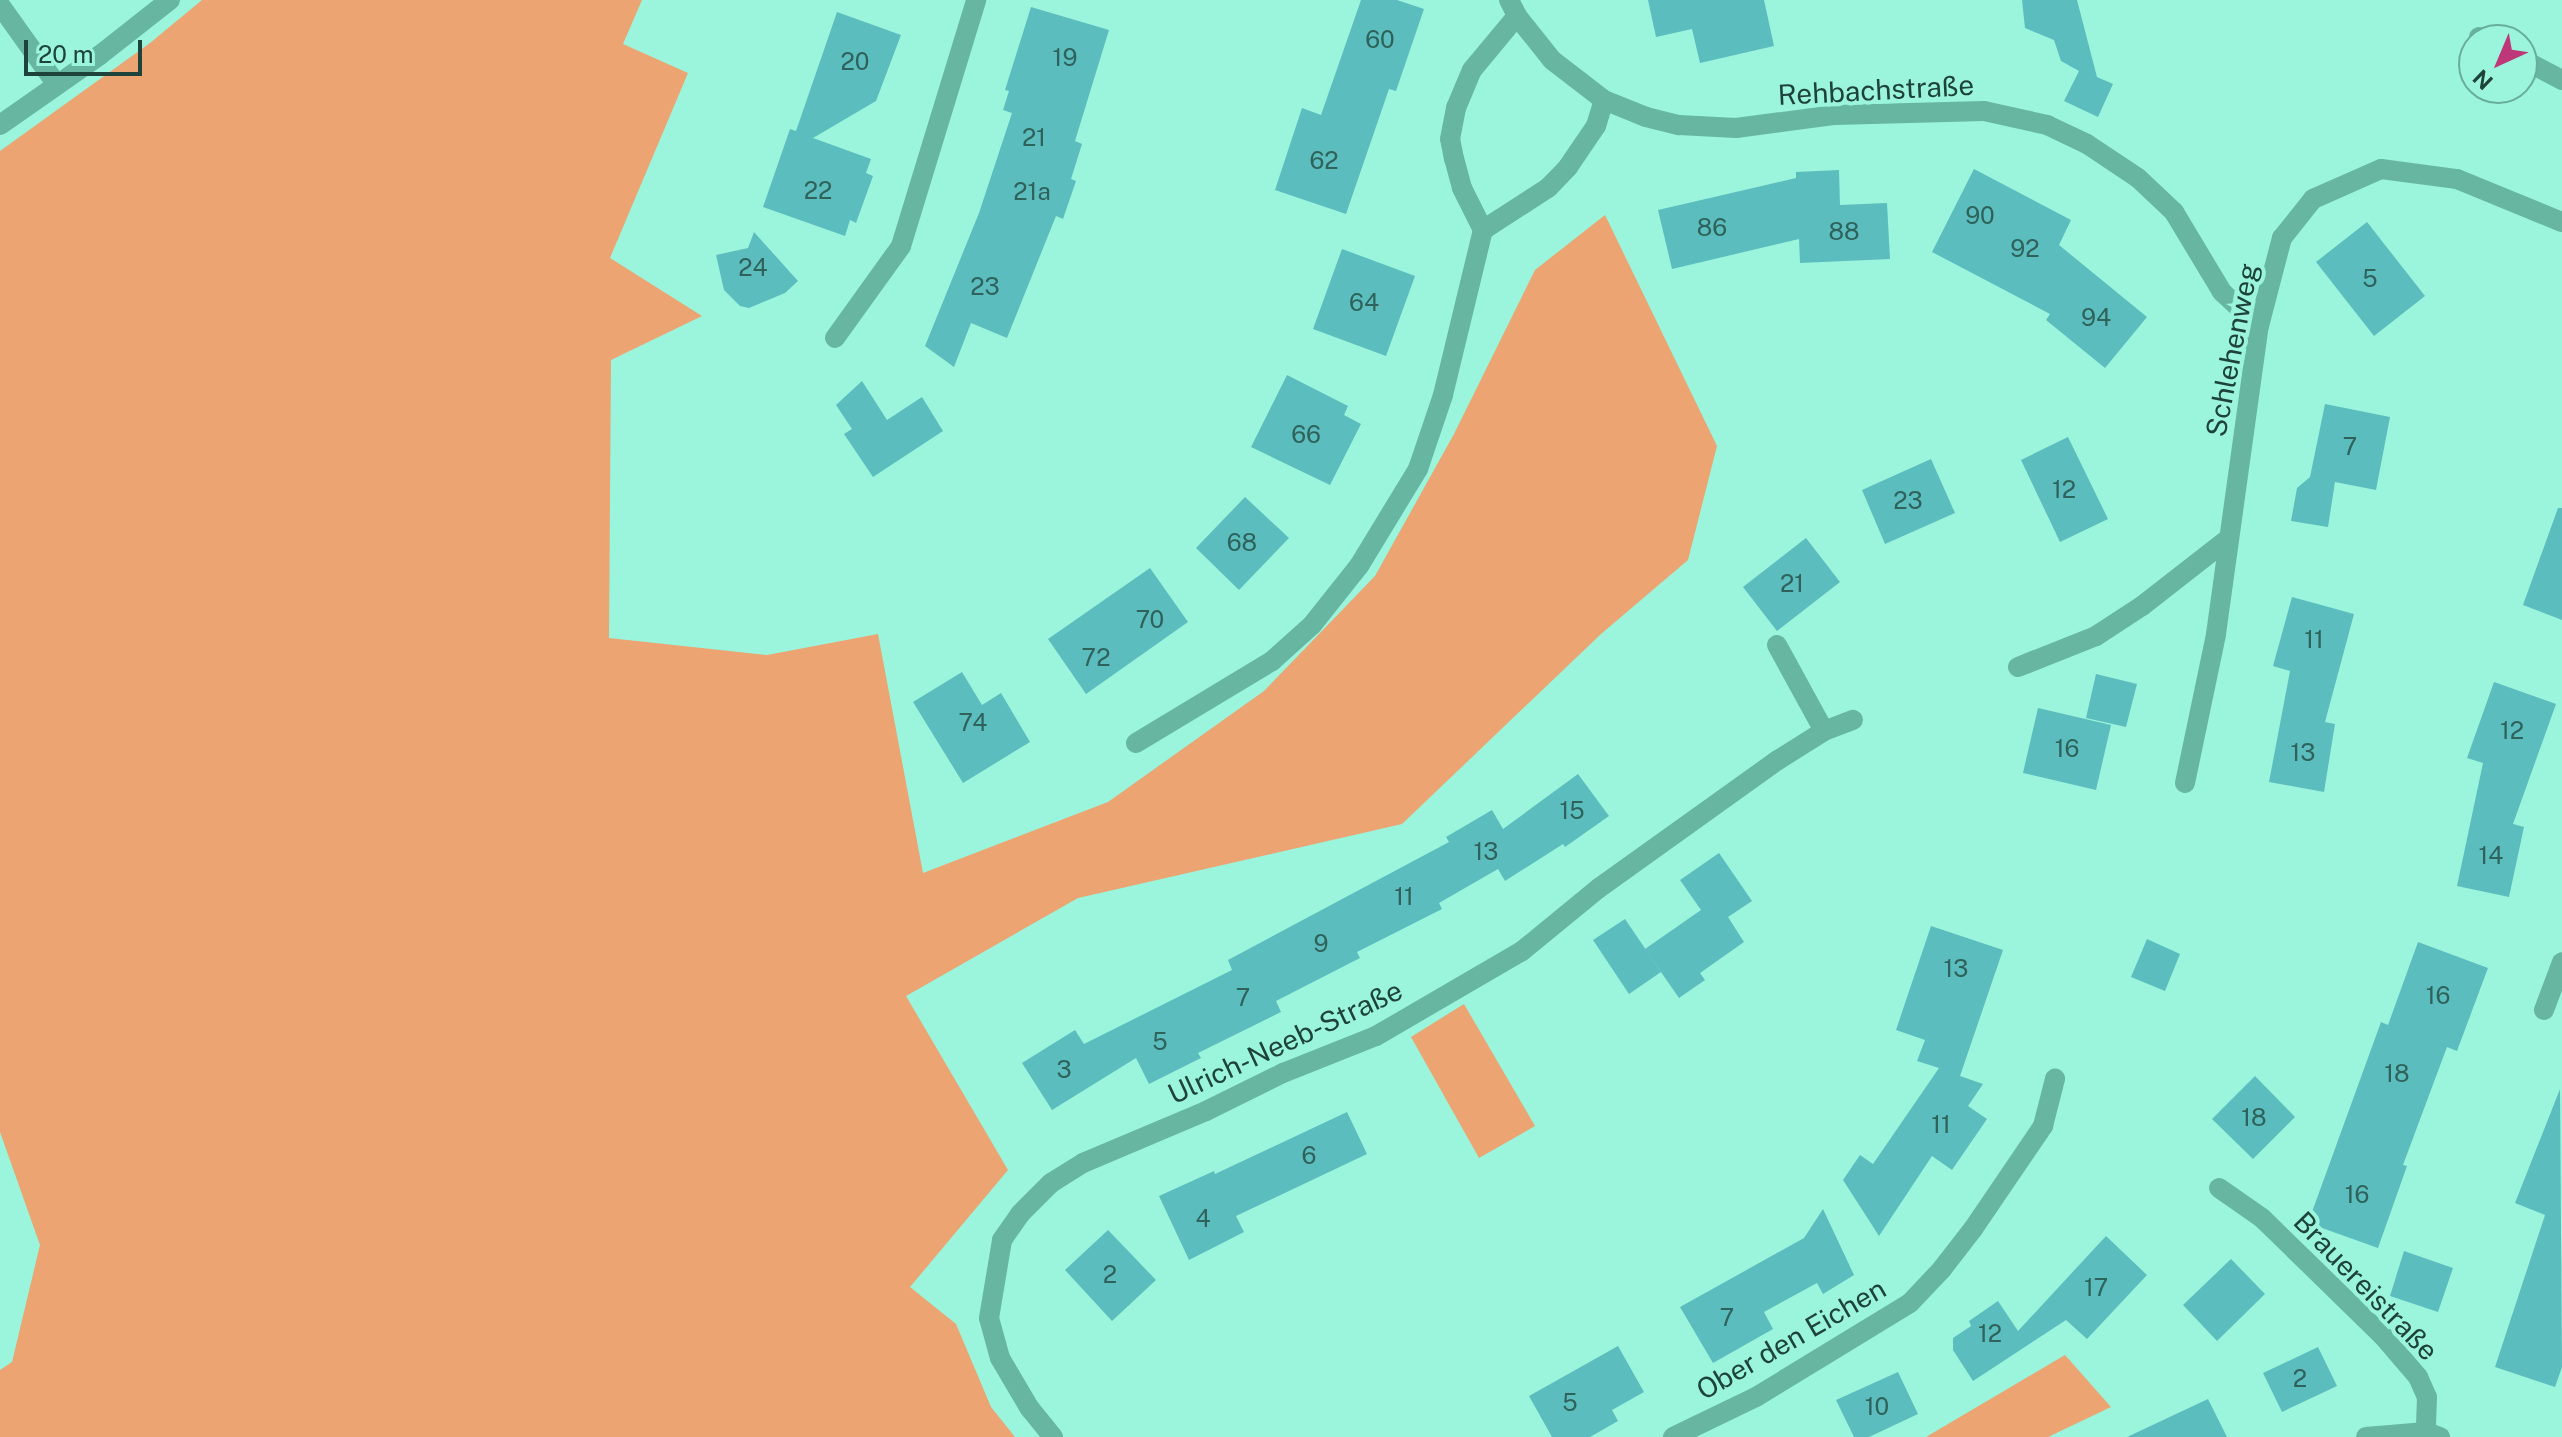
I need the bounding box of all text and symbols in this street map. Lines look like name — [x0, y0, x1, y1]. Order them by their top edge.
scale bar — [28, 24, 146, 74]
north arrow — [2458, 24, 2538, 104]
house number: 60 — [1365, 26, 1395, 54]
text: 20 m — [38, 40, 94, 68]
house number: 19 — [1053, 44, 1077, 72]
house number: 20 — [841, 48, 869, 76]
text: N — [2467, 64, 2498, 95]
street label: Rehbachstraße — [1777, 68, 1975, 112]
house number: 21 — [1022, 124, 1046, 152]
house number: 62 — [1309, 147, 1339, 175]
house number: 22 — [804, 177, 832, 205]
house number: 21a — [1013, 178, 1051, 206]
house number: 90 — [1965, 202, 1995, 230]
house number: 86 — [1697, 214, 1727, 242]
house number: 88 — [1829, 218, 1859, 246]
house number: 92 — [2010, 235, 2040, 263]
house number: 24 — [738, 254, 768, 282]
street label: Schlehenweg — [2199, 260, 2265, 440]
house number: 5 — [2362, 265, 2378, 293]
house number: 23 — [970, 273, 1000, 301]
house number: 64 — [1349, 289, 1379, 317]
house number: 94 — [2081, 304, 2111, 332]
house number: 66 — [1291, 421, 1321, 449]
house number: 7 — [2343, 433, 2357, 461]
house number: 12 — [2052, 476, 2076, 504]
house number: 23 — [1893, 487, 1923, 515]
house number: 68 — [1227, 529, 1257, 557]
house number: 21 — [1780, 570, 1804, 598]
house number: 70 — [1136, 606, 1164, 634]
house number: 11 — [2304, 626, 2324, 654]
house number: 72 — [1082, 644, 1110, 672]
house number: 74 — [959, 709, 987, 737]
house number: 12 — [2500, 717, 2524, 745]
house number: 16 — [2055, 735, 2079, 763]
house number: 13 — [2291, 739, 2315, 767]
house number: 15 — [1559, 797, 1585, 825]
house number: 13 — [1474, 838, 1498, 866]
house number: 14 — [2479, 842, 2503, 870]
house number: 11 — [1394, 883, 1414, 911]
house number: 9 — [1314, 930, 1328, 958]
house number: 13 — [1944, 955, 1968, 983]
street label: Ulrich-Neeb-Straße — [1163, 973, 1407, 1111]
house number: 16 — [2426, 982, 2450, 1010]
house number: 7 — [1236, 984, 1250, 1012]
house number: 5 — [1152, 1028, 1168, 1056]
house number: 3 — [1056, 1056, 1072, 1084]
house number: 18 — [2384, 1060, 2410, 1088]
house number: 18 — [2241, 1104, 2267, 1132]
house number: 11 — [1931, 1111, 1951, 1139]
house number: 6 — [1302, 1142, 1316, 1170]
house number: 16 — [2345, 1181, 2369, 1209]
house number: 4 — [1195, 1205, 1211, 1233]
street label: Brauereistraße — [2287, 1205, 2445, 1367]
house number: 2 — [1103, 1261, 1117, 1289]
street label: Ober den Eichen — [1690, 1271, 1892, 1407]
house number: 17 — [2084, 1274, 2108, 1302]
house number: 7 — [1720, 1304, 1734, 1332]
house number: 12 — [1978, 1320, 2002, 1348]
house number: 2 — [2293, 1365, 2307, 1393]
house number: 5 — [1562, 1389, 1578, 1417]
house number: 10 — [1865, 1393, 1889, 1421]

